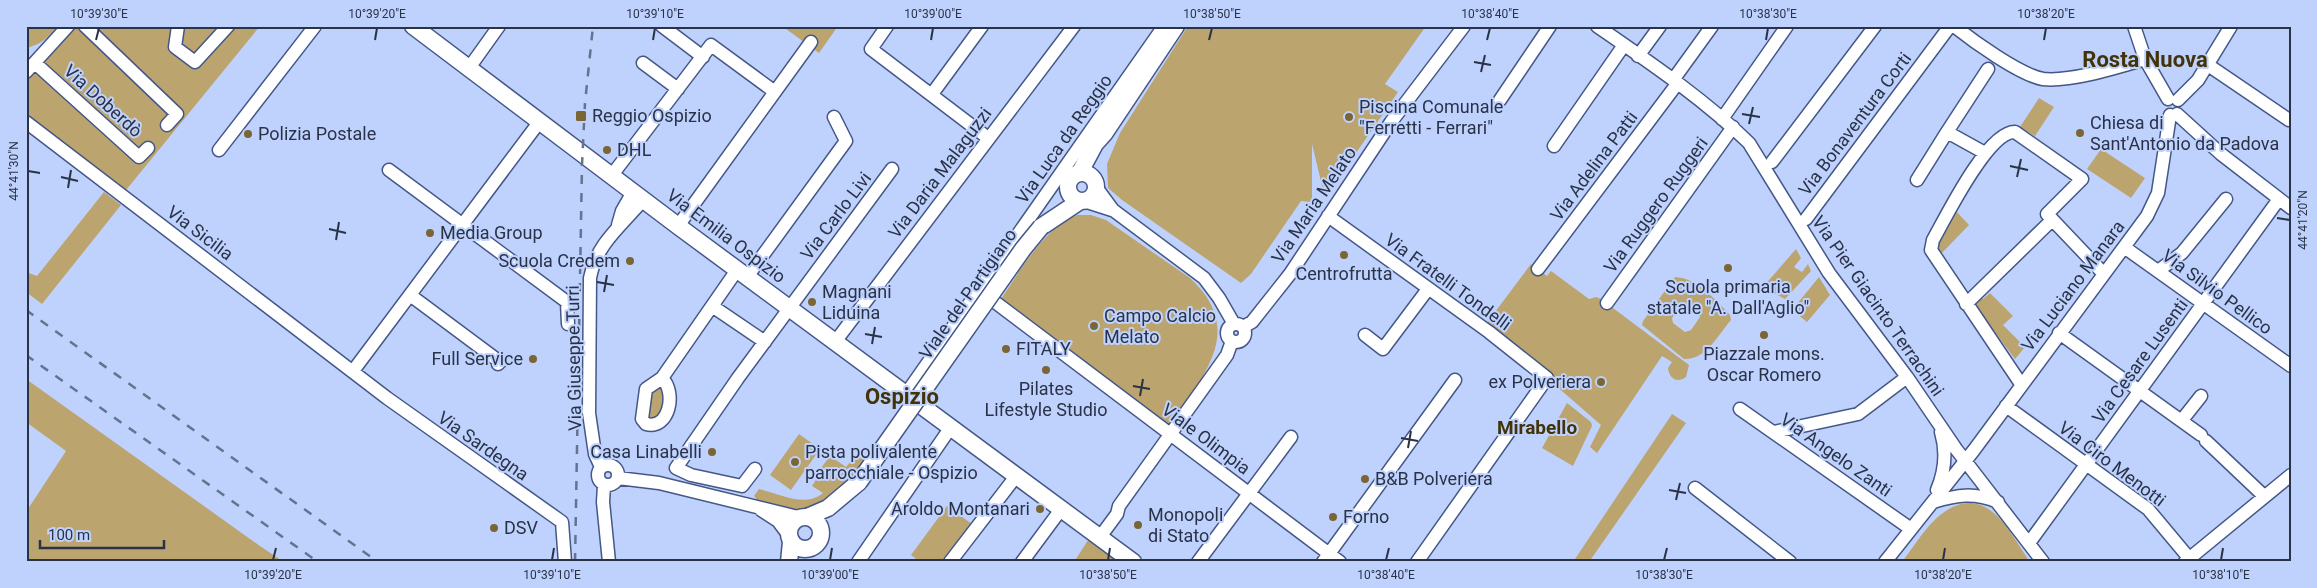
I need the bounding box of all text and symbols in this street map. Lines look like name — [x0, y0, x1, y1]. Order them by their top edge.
text: 10°39'30"E — [70, 7, 128, 21]
text: 10°39'20"E — [348, 7, 406, 21]
text: 10°39'10"E — [626, 7, 684, 21]
text: 10°39'00"E — [904, 7, 962, 21]
text: 10°38'50"E — [1183, 7, 1241, 21]
text: 10°38'40"E — [1461, 7, 1519, 21]
text: 10°38'30"E — [1739, 7, 1797, 21]
text: 10°38'20"E — [2017, 7, 2075, 21]
district label: Rosta Nuova — [2082, 47, 2208, 72]
street label: Via Bonaventura Corti — [1794, 48, 1915, 199]
street label: Via Doberdò — [60, 60, 147, 141]
street label: Via Luca da Reggio — [1011, 70, 1116, 207]
place label: Piscina Comunale "Ferretti - Ferrari" — [1359, 96, 1503, 138]
street label: Via Daria Malaguzzi — [884, 103, 996, 242]
place label: Reggio Ospizio — [592, 105, 712, 126]
street label: Via Adelina Patti — [1546, 107, 1642, 225]
marker: Reggio Ospizio — [574, 109, 588, 123]
marker: Piscina Comunale "Ferretti - Ferrari" — [1343, 111, 1355, 123]
place label: Chiesa di Sant'Antonio da Padova — [2090, 112, 2279, 154]
place label: Polizia Postale — [258, 123, 376, 144]
marker: Chiesa di Sant'Antonio da Padova — [2074, 127, 2086, 139]
marker: Polizia Postale — [242, 128, 254, 140]
street label: Via Ruggero Ruggeri — [1599, 133, 1712, 277]
place label: DHL — [617, 139, 652, 160]
text: 44°41'30"N — [7, 141, 21, 201]
street label: Via Maria Melato — [1267, 143, 1360, 267]
marker: DHL — [601, 144, 613, 156]
street label: Via Carlo Livi — [796, 168, 875, 264]
street label: Via Emilia Ospizio — [663, 184, 790, 287]
text: 44°41'20"N — [2296, 190, 2310, 250]
street label: Via Sicilia — [163, 201, 238, 264]
street label: Via Pier Giacinto Terrachini — [1808, 212, 1949, 400]
street label: Via Luciano Manara — [2017, 216, 2129, 355]
place label: Media Group — [440, 222, 543, 243]
street label: Viale del Partigiano — [915, 224, 1021, 363]
marker: Media Group — [424, 227, 436, 239]
street label: Via Fratelli Tondelli — [1381, 229, 1516, 334]
street label: Via Silvio Pellico — [2158, 245, 2276, 339]
marker: Centrofrutta — [1338, 249, 1350, 261]
place label: Scuola Credem — [498, 250, 620, 271]
marker: Scuola Credem — [624, 255, 636, 267]
marker: Scuola primaria statale "A. Dall'Aglio" — [1722, 262, 1734, 274]
place label: Centrofrutta — [1295, 263, 1393, 284]
place label: Scuola primaria statale "A. Dall'Aglio" — [1647, 276, 1809, 318]
place label: Magnani Liduina — [822, 281, 892, 323]
street label: Via Giuseppe Turri — [562, 285, 585, 431]
street label: Via Cesare Lusenti — [2087, 294, 2192, 427]
marker: Magnani Liduina — [806, 296, 818, 308]
place label: Campo Calcio Melato — [1104, 305, 1216, 347]
marker: Campo Calcio Melato — [1088, 320, 1100, 332]
marker: Piazzale mons. Oscar Romero — [1758, 329, 1770, 341]
place label: FITALY — [1016, 338, 1071, 359]
marker: FITALY — [1000, 343, 1012, 355]
place label: Piazzale mons. Oscar Romero — [1703, 343, 1825, 385]
place label: Full Service — [432, 348, 523, 369]
marker: Full Service — [527, 353, 539, 365]
marker: Pilates Lifestyle Studio — [1040, 364, 1052, 376]
place label: ex Polveriera — [1488, 371, 1591, 392]
marker: ex Polveriera — [1595, 376, 1607, 388]
place label: Pilates Lifestyle Studio — [984, 378, 1108, 420]
district label: Ospizio — [865, 384, 939, 409]
street label: Viale Olimpia — [1158, 399, 1255, 479]
street label: Via Sardegna — [434, 407, 533, 485]
street label: Via Angelo Zanti — [1776, 408, 1896, 501]
district label: Mirabello — [1497, 416, 1577, 439]
street label: Via Ciro Menotti — [2055, 417, 2170, 511]
place label: Casa Linabelli — [590, 441, 702, 462]
place label: Pista polivalente parrocchiale - Ospizio — [805, 441, 978, 483]
marker: Casa Linabelli — [706, 446, 718, 458]
marker: Pista polivalente parrocchiale - Ospizio — [789, 456, 801, 468]
place label: B&B Polveriera — [1375, 468, 1493, 489]
marker: B&B Polveriera — [1359, 473, 1371, 485]
place label: Aroldo Montanari — [891, 498, 1030, 519]
marker: Aroldo Montanari — [1034, 503, 1046, 515]
place label: Monopoli di Stato — [1148, 504, 1223, 546]
place label: Forno — [1343, 506, 1389, 527]
marker: Forno — [1327, 511, 1339, 523]
place label: DSV — [504, 517, 539, 538]
scale bar — [40, 518, 164, 550]
marker: Monopoli di Stato — [1132, 519, 1144, 531]
marker: DSV — [488, 522, 500, 534]
text: 100 m — [48, 526, 90, 544]
text: 10°39'20"E — [244, 568, 302, 582]
text: 10°39'10"E — [523, 568, 581, 582]
text: 10°39'00"E — [801, 568, 859, 582]
text: 10°38'50"E — [1079, 568, 1137, 582]
text: 10°38'40"E — [1357, 568, 1415, 582]
text: 10°38'30"E — [1635, 568, 1693, 582]
text: 10°38'20"E — [1914, 568, 1972, 582]
text: 10°38'10"E — [2192, 568, 2250, 582]

